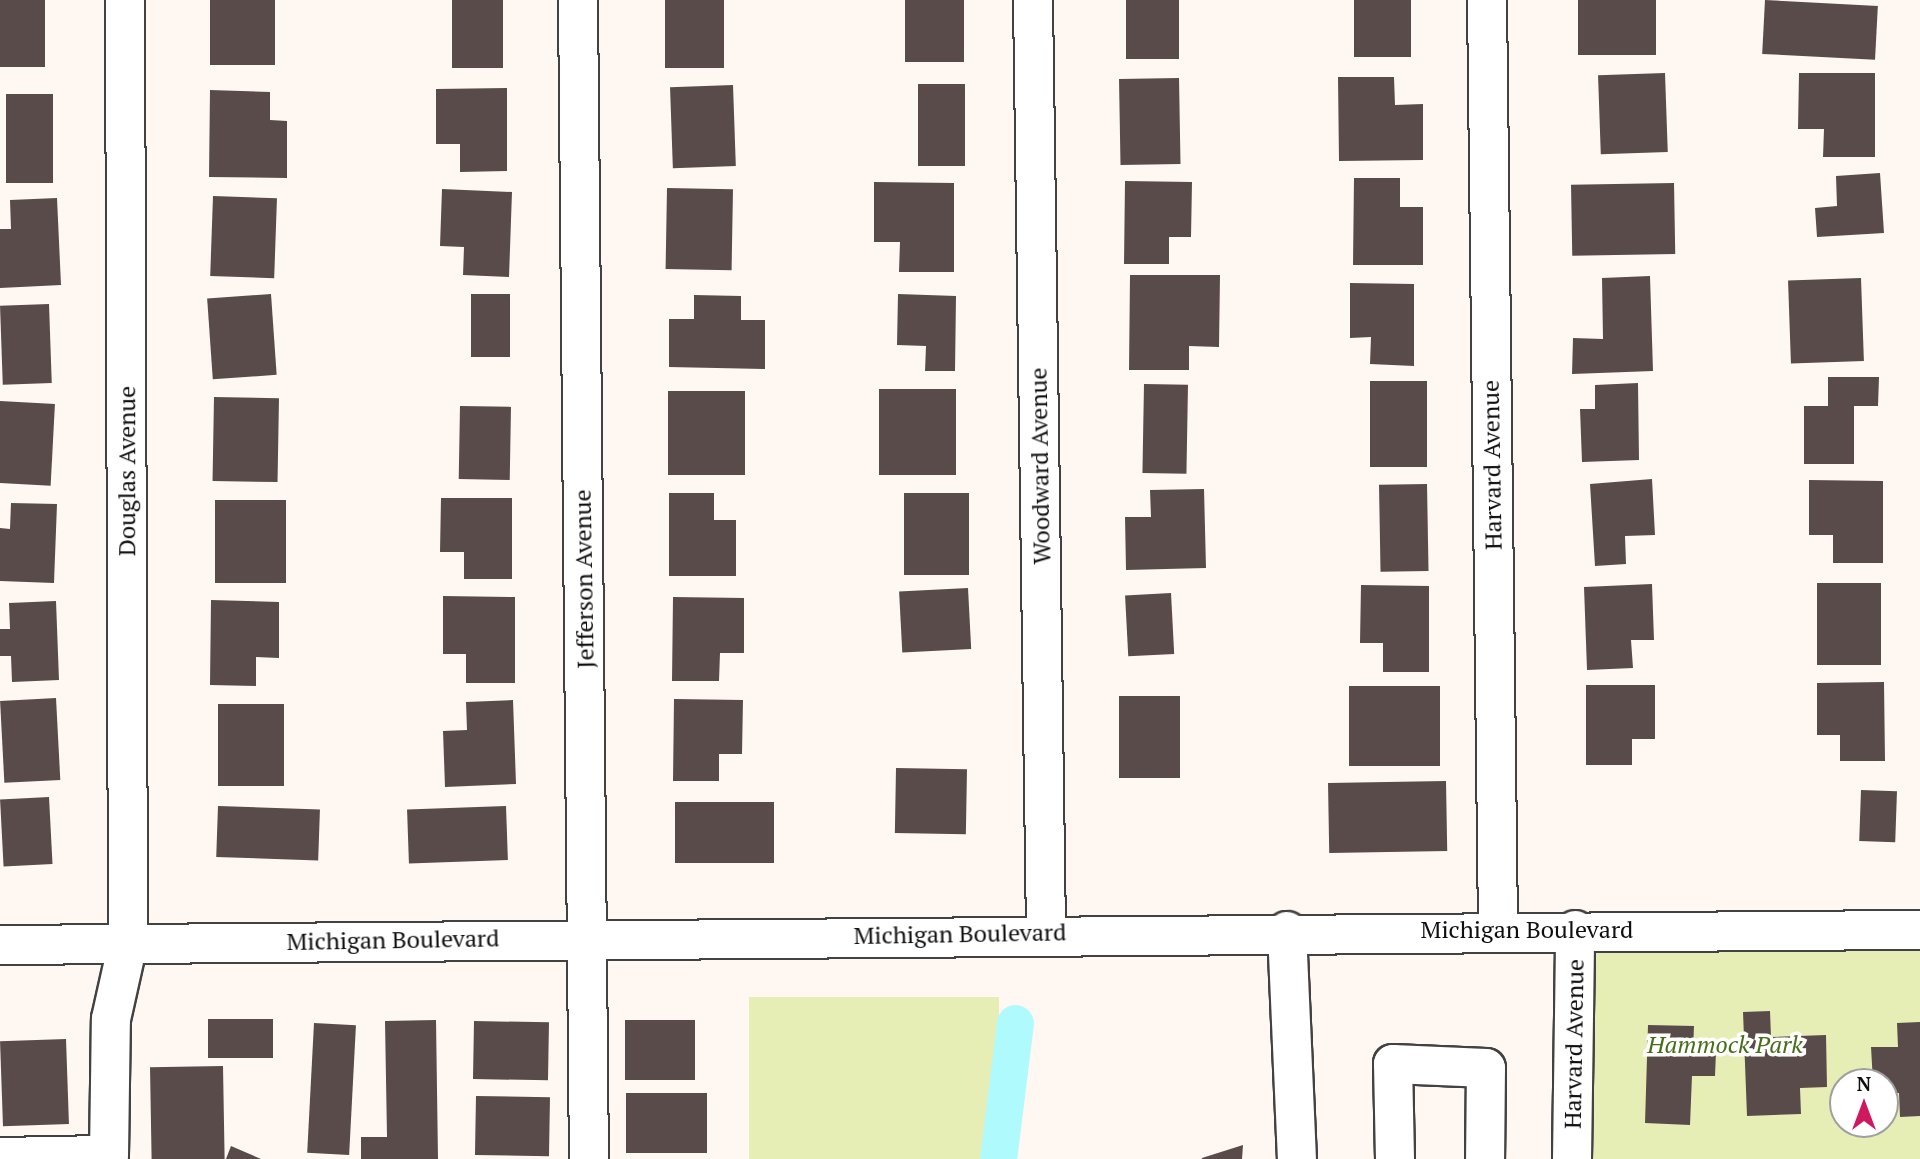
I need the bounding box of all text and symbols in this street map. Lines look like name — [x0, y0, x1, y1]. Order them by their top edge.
street label: Woodward Avenue — [1024, 367, 1056, 565]
street label: Harvard Avenue — [1476, 380, 1508, 550]
street label: Douglas Avenue — [113, 386, 141, 556]
street label: Jefferson Avenue — [568, 489, 600, 669]
street label: Michigan Boulevard — [1421, 916, 1633, 944]
street label: Michigan Boulevard — [853, 918, 1067, 950]
street label: Michigan Boulevard — [286, 924, 500, 956]
street label: Harvard Avenue — [1558, 959, 1590, 1129]
park label: Hammock Park — [1647, 1031, 1803, 1059]
north arrow — [1829, 1068, 1899, 1138]
text: N — [1857, 1071, 1871, 1096]

